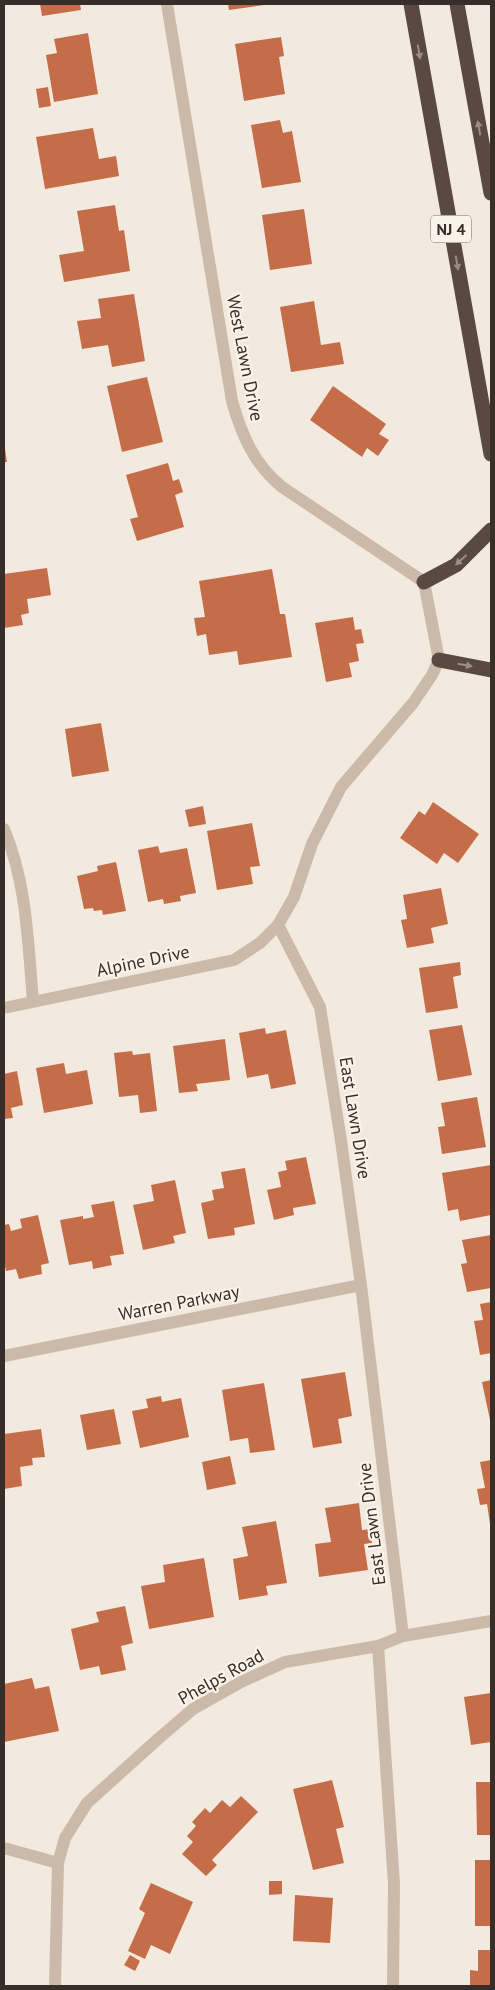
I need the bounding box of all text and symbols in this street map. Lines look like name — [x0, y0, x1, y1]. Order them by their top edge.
one-way arrow — [416, 44, 424, 60]
one-way arrow — [475, 119, 483, 135]
road number: NJ 4 — [431, 215, 471, 242]
one-way arrow — [454, 256, 462, 272]
street label: West Lawn Drive — [222, 293, 269, 423]
one-way arrow — [454, 555, 467, 566]
one-way arrow — [458, 661, 474, 669]
street label: Alpine Drive — [94, 939, 191, 982]
street label: East Lawn Drive — [335, 1055, 376, 1181]
street label: Warren Parkway — [116, 1279, 242, 1326]
street label: East Lawn Drive — [353, 1462, 390, 1587]
street label: Phelps Road — [174, 1644, 268, 1710]

